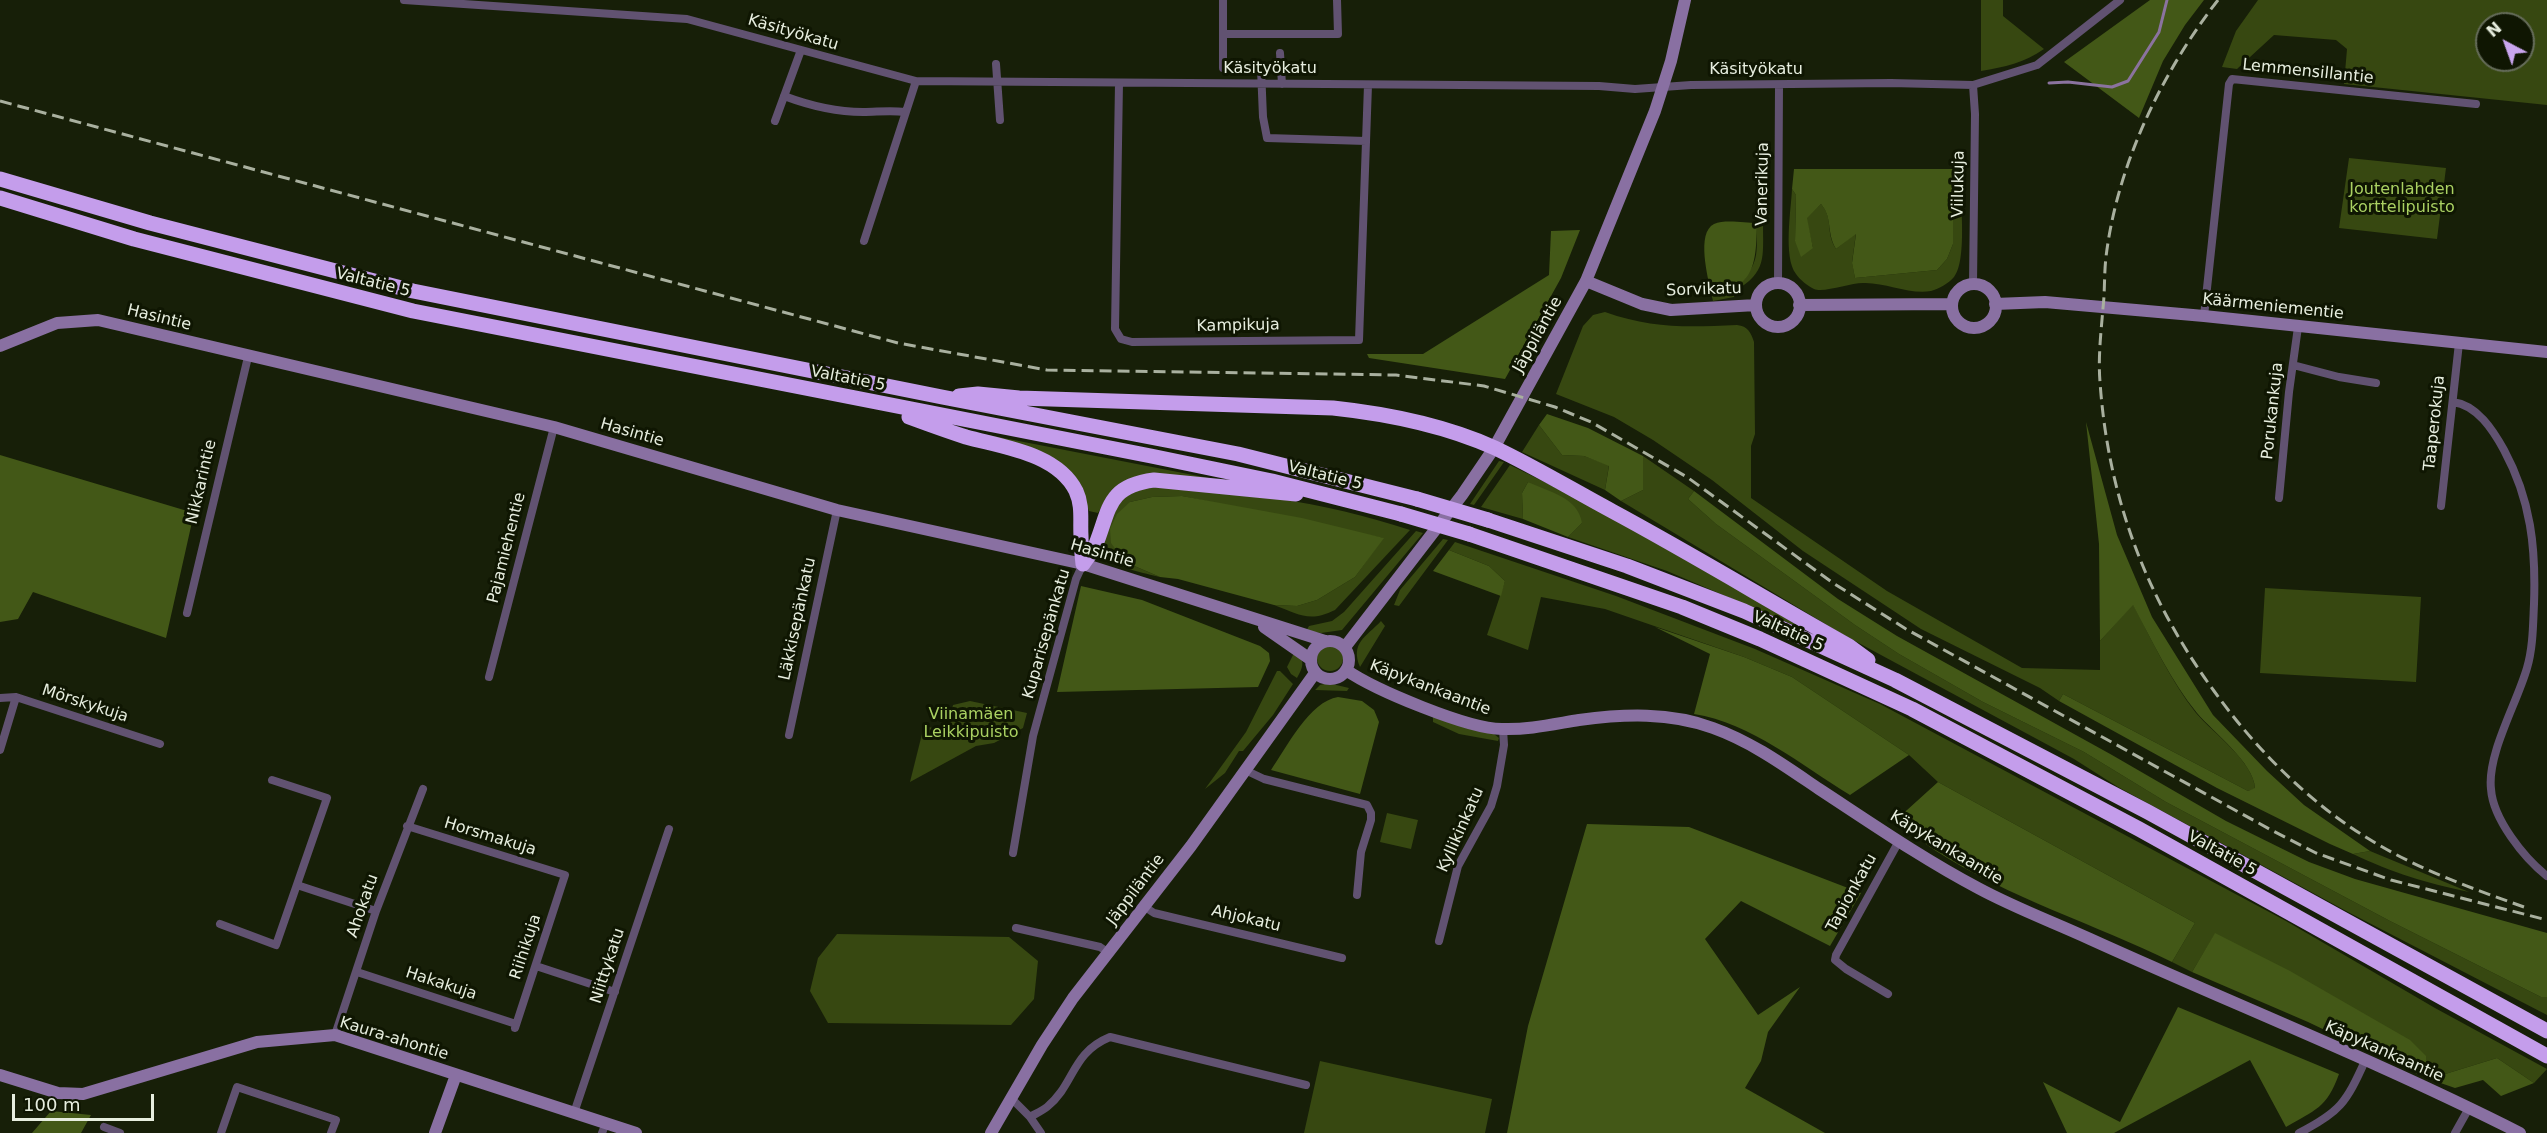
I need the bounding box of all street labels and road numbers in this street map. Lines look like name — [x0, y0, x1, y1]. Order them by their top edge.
street label: Käsityökatu — [745, 11, 841, 55]
street label: Lemmensillantie — [2241, 56, 2375, 88]
street label: Käsityökatu — [1223, 59, 1317, 79]
street label: Käsityökatu — [1709, 60, 1803, 80]
street label: Vanerikuja — [1753, 142, 1773, 226]
street label: Viilukuja — [1949, 150, 1969, 218]
street label: Valtatie 5 — [334, 265, 412, 301]
street label: Sorvikatu — [1666, 279, 1742, 301]
street label: Käärmeniementie — [2201, 290, 2345, 324]
street label: Jäppiläntie — [1509, 294, 1567, 376]
street label: Hasintie — [125, 301, 193, 335]
street label: Kampikuja — [1196, 316, 1280, 336]
street label: Porukankuja — [2258, 361, 2288, 461]
street label: Valtatie 5 — [809, 362, 887, 396]
street label: Taaperokuja — [2420, 374, 2450, 472]
street label: Hasintie — [598, 415, 666, 451]
street label: Nikkarintie — [183, 438, 221, 526]
street label: Valtatie 5 — [1286, 458, 1364, 494]
street label: Pajamiehentie — [484, 491, 530, 605]
street label: Hasintie — [1068, 536, 1136, 572]
street label: Läkkisepänkatu — [776, 556, 820, 682]
street label: Kuparisepänkatu — [1019, 567, 1075, 701]
street label: Valtatie 5 — [1749, 608, 1827, 656]
street label: Käpykankaantie — [1367, 656, 1493, 720]
street label: Mörskykuja — [39, 681, 131, 727]
street label: Kyllikinkatu — [1434, 784, 1488, 876]
street label: Käpykankaantie — [1886, 807, 2006, 889]
street label: Horsmakuja — [442, 814, 538, 860]
street label: Valtatie 5 — [2184, 827, 2260, 881]
street label: Tapionkatu — [1823, 850, 1881, 936]
street label: Jäppiläntie — [1103, 851, 1169, 929]
street label: Ahokatu — [343, 872, 383, 940]
street label: Ahjokatu — [1209, 902, 1283, 936]
street label: Riihikuja — [506, 912, 546, 982]
street label: Niittykatu — [587, 926, 629, 1006]
street label: Hakakuja — [403, 963, 479, 1005]
street label: Kaura-ahontie — [337, 1013, 451, 1065]
street label: Käpykankaantie — [2322, 1017, 2446, 1087]

